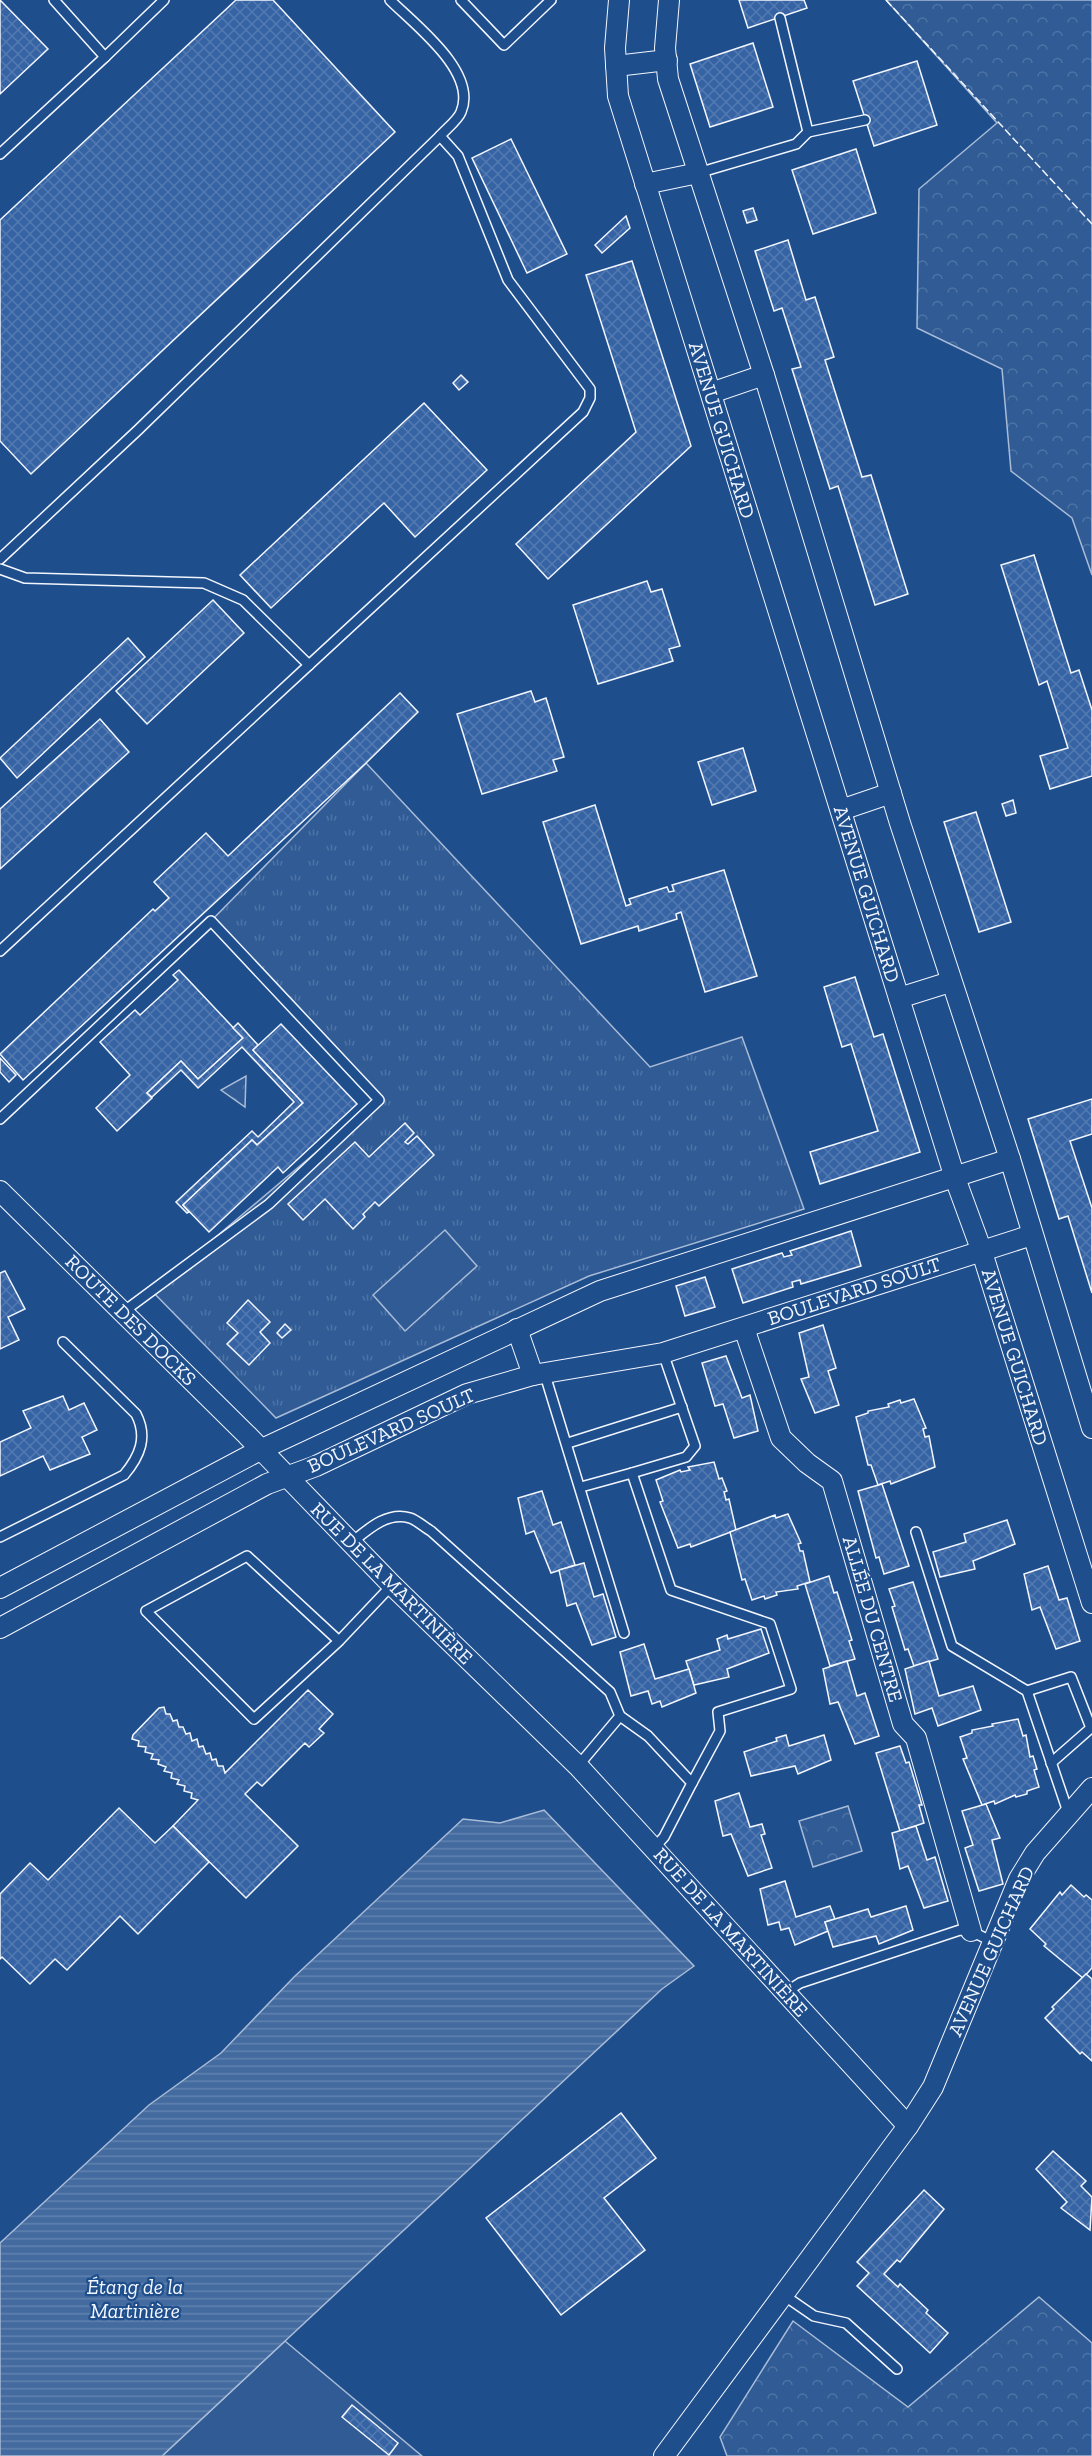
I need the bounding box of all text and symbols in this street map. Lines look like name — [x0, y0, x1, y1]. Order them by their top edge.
street label: AVENUE GUICHARD — [684, 339, 760, 521]
street label: AVENUE GUICHARD — [829, 803, 905, 985]
street label: ROUTE DES DOCKS — [60, 1249, 202, 1391]
street label: BOULEVARD SOULT — [764, 1252, 944, 1330]
street label: AVENUE GUICHARD — [977, 1266, 1053, 1448]
street label: BOULEVARD SOULT — [304, 1382, 478, 1478]
street label: RUE DE LA MARTINIÈRE — [306, 1497, 478, 1669]
street label: ALLÉE DU CENTRE — [838, 1533, 908, 1705]
street label: RUE DE LA MARTINIÈRE — [649, 1842, 813, 2022]
street label: AVENUE GUICHARD — [943, 1862, 1039, 2040]
water label: Étang de la Martinière — [87, 2274, 183, 2323]

